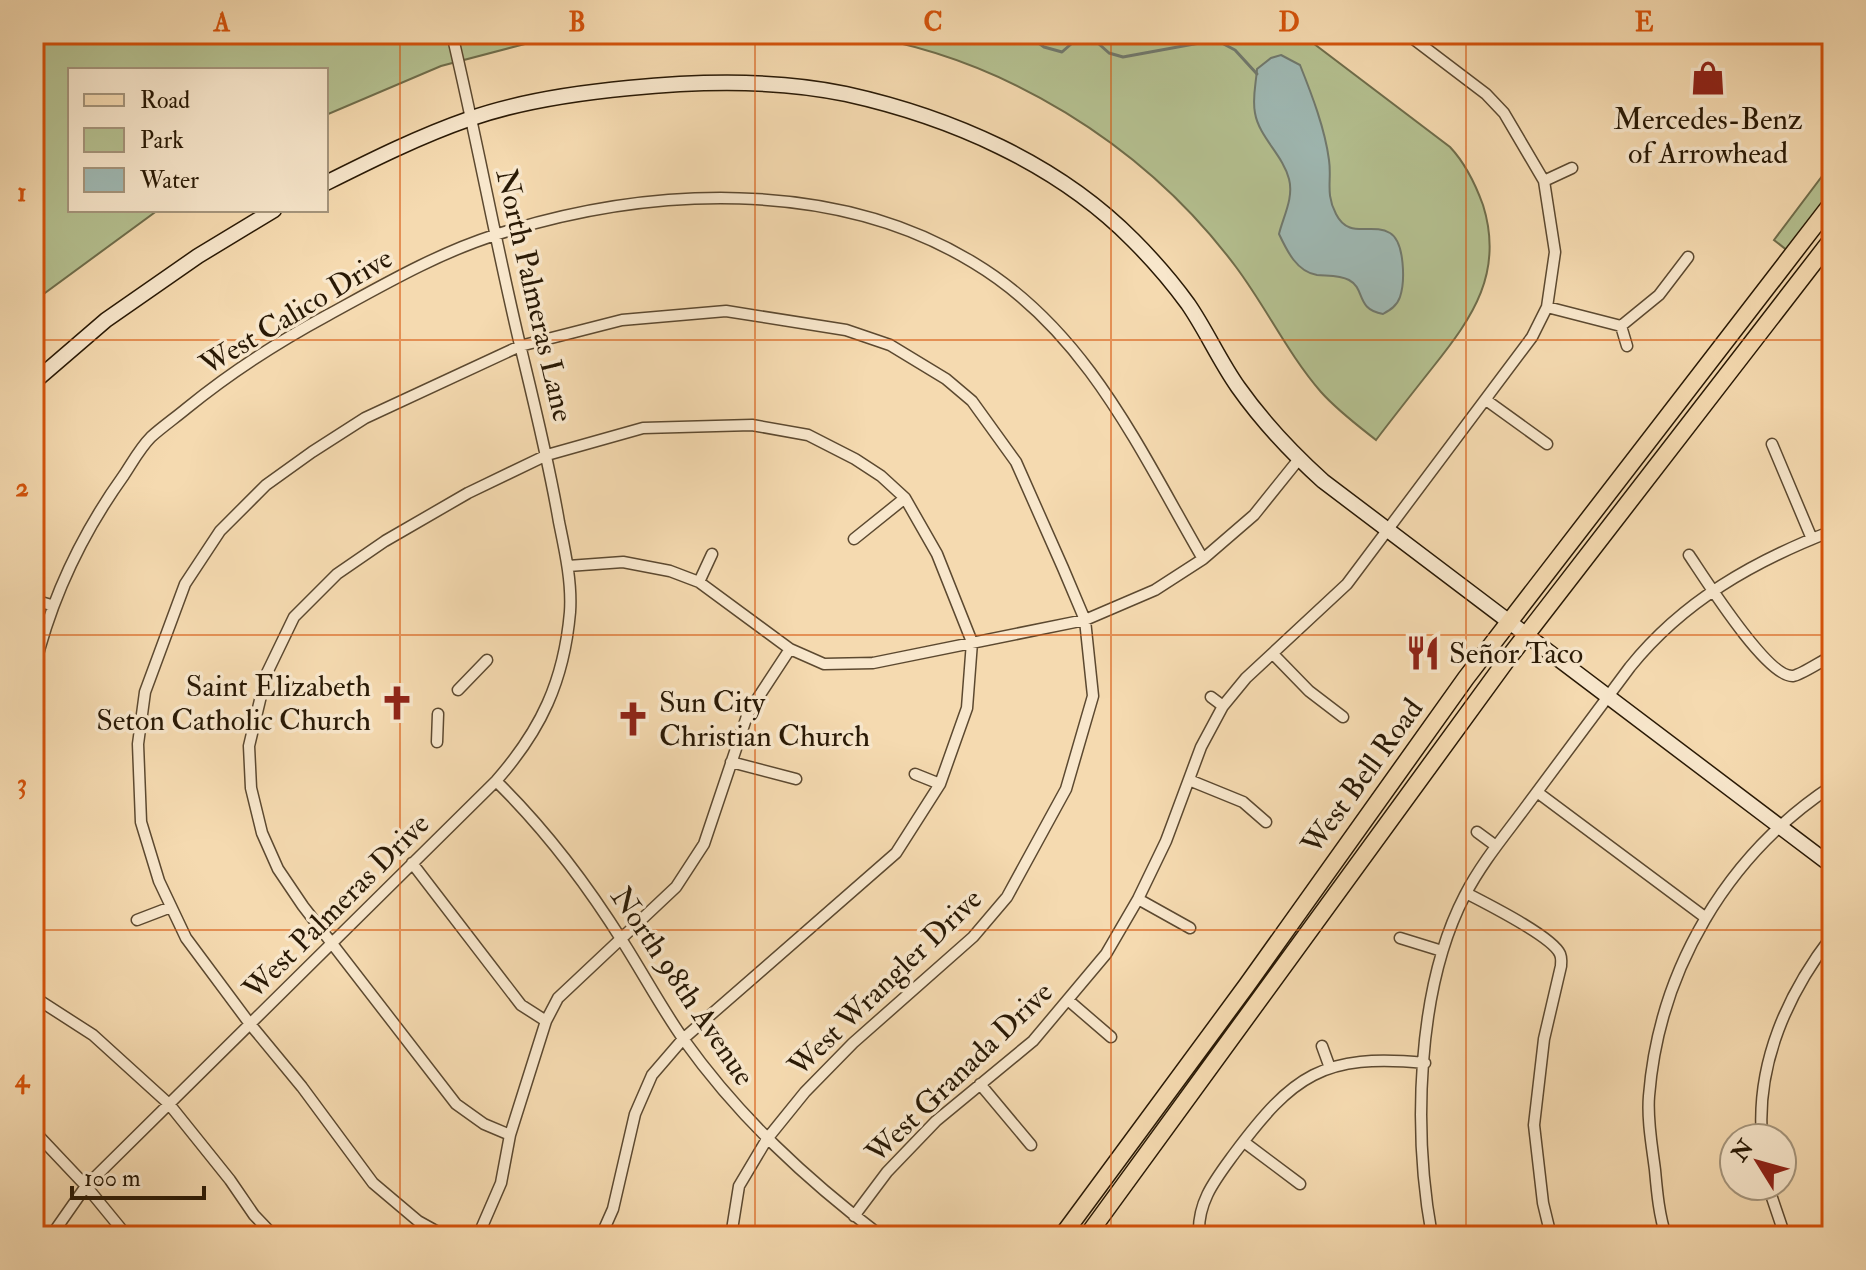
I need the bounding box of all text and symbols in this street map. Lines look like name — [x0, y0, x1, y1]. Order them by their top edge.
text: A — [213, 7, 231, 39]
text: B — [568, 7, 586, 39]
text: C — [923, 7, 943, 39]
text: D — [1278, 7, 1300, 39]
text: E — [1635, 7, 1654, 39]
shop icon: Mercedes-Benz of Arrowhead — [1689, 59, 1727, 97]
legend — [68, 68, 328, 212]
text: Road — [140, 85, 190, 116]
place label: Mercedes-Benz of Arrowhead — [1613, 101, 1803, 172]
text: Park — [140, 125, 184, 156]
text: Water — [139, 165, 199, 196]
street label: North Palmeras Lane — [487, 165, 582, 425]
text: 1 — [17, 177, 27, 209]
street label: West Calico Drive — [193, 239, 399, 384]
text: 2 — [15, 472, 29, 504]
restaurant icon: Señor Taco — [1404, 634, 1442, 672]
place label: Señor Taco — [1449, 635, 1583, 672]
place label: Saint Elizabeth Seton Catholic Church — [96, 668, 371, 739]
church icon: Saint Elizabeth Seton Catholic Church — [378, 684, 416, 722]
place label: Sun City Christian Church — [659, 684, 870, 755]
street label: West Bell Road — [1293, 691, 1431, 862]
church icon: Sun City Christian Church — [614, 700, 652, 738]
text: 3 — [17, 768, 27, 800]
street label: West Palmeras Drive — [235, 806, 437, 1008]
street label: North 98th Avenue — [602, 880, 763, 1093]
street label: West Wrangler Drive — [780, 881, 990, 1085]
street label: West Granada Drive — [858, 974, 1060, 1172]
text: 4 — [14, 1063, 31, 1095]
north arrow — [1718, 1122, 1798, 1202]
text: N — [1725, 1134, 1760, 1168]
scale bar — [72, 1150, 204, 1200]
text: 100 m — [84, 1163, 141, 1194]

